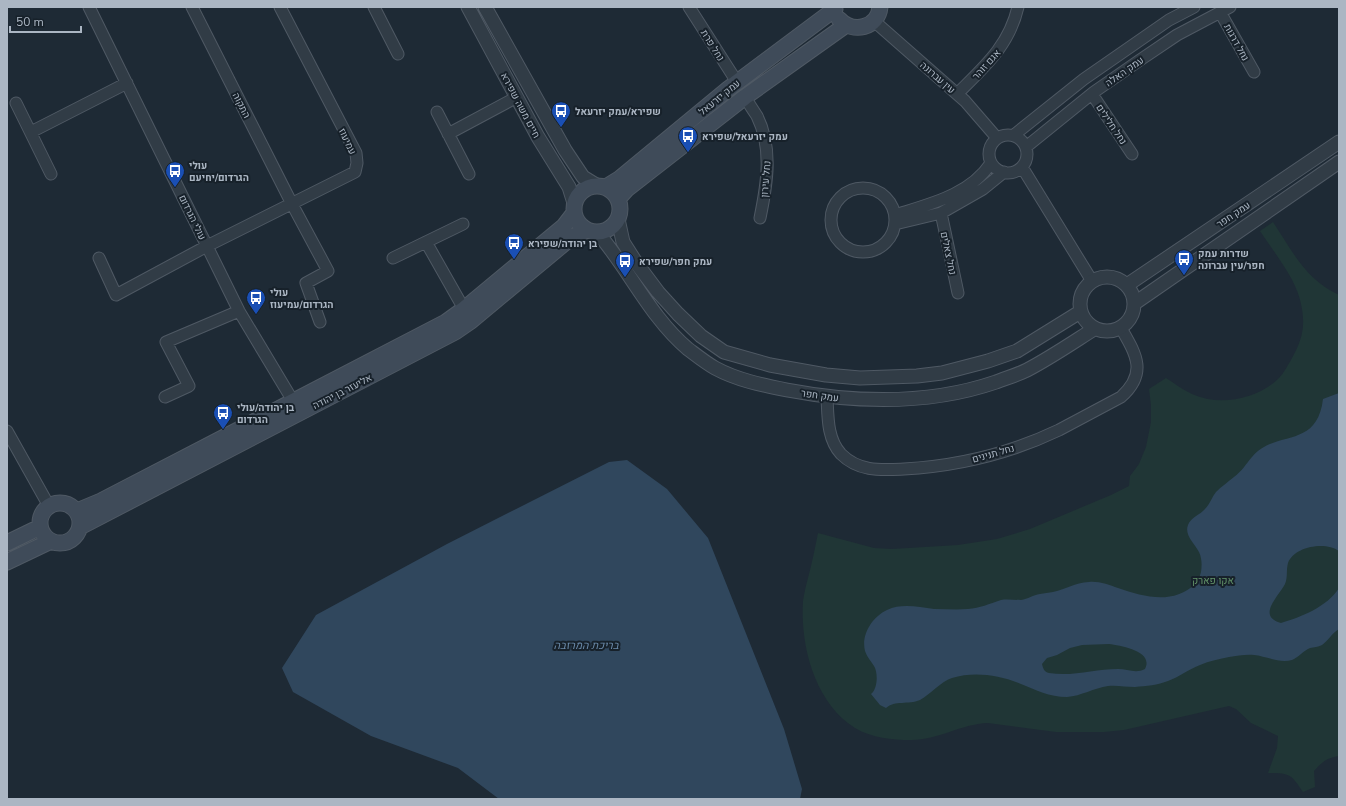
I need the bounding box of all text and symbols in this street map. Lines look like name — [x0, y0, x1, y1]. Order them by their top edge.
scale bar — [10, 8, 81, 34]
text: 50 m — [16, 14, 44, 30]
street label: נחל דרגות — [1220, 21, 1252, 64]
street label: נחל פרת — [697, 27, 727, 64]
street label: אגם זוהר — [969, 46, 1004, 83]
street label: עמק האלה — [1102, 53, 1147, 90]
street label: עין עברונה — [917, 58, 958, 97]
street label: חיים משה שפירא — [497, 70, 543, 141]
street label: עמק יזרעאל — [696, 77, 743, 119]
street label: התקוה — [229, 90, 254, 121]
bus stop icon: שפירא/עמק יזרעאל — [550, 100, 572, 128]
street label: נחל חלילים — [1092, 102, 1130, 148]
place label: שפירא/עמק יזרעאל — [575, 105, 661, 119]
bus stop icon: עמק יזרעאל/שפירא — [677, 125, 699, 153]
street label: עמיעוז — [335, 126, 359, 157]
place label: עמק יזרעאל/שפירא — [702, 130, 788, 144]
place label: עולי הגרדום/יחיעם — [189, 159, 249, 185]
bus stop icon: עולי הגרדום/יחיעם — [164, 160, 186, 188]
street label: נחל עירון — [757, 160, 775, 198]
street label: עולי הגרדום — [175, 193, 209, 242]
street label: עמק חפר — [1214, 198, 1253, 231]
street label: נחל צאלים — [937, 230, 959, 276]
bus stop icon: בן יהודה/שפירא — [503, 232, 525, 260]
place label: בן יהודה/שפירא — [528, 237, 598, 251]
place label: שדרות עמק חפר/עין עברונה — [1198, 247, 1264, 273]
bus stop icon: שדרות עמק חפר/עין עברונה — [1173, 248, 1195, 276]
bus stop icon: עמק חפר/שפירא — [614, 250, 636, 278]
place label: עמק חפר/שפירא — [639, 255, 712, 269]
place label: עולי הגרדום/עמיעוז — [270, 286, 334, 312]
bus stop icon: עולי הגרדום/עמיעוז — [245, 287, 267, 315]
street label: אליעזר בן יהודה — [310, 371, 375, 413]
street label: עמק חפר — [800, 386, 840, 406]
place label: בן יהודה/עולי הגרדום — [237, 401, 295, 427]
bus stop icon: בן יהודה/עולי הגרדום — [212, 402, 234, 430]
street label: נחל תנינים — [971, 441, 1016, 467]
park label: אקו פארק — [1192, 574, 1234, 588]
water label: בריכת המרזבה — [553, 638, 620, 653]

